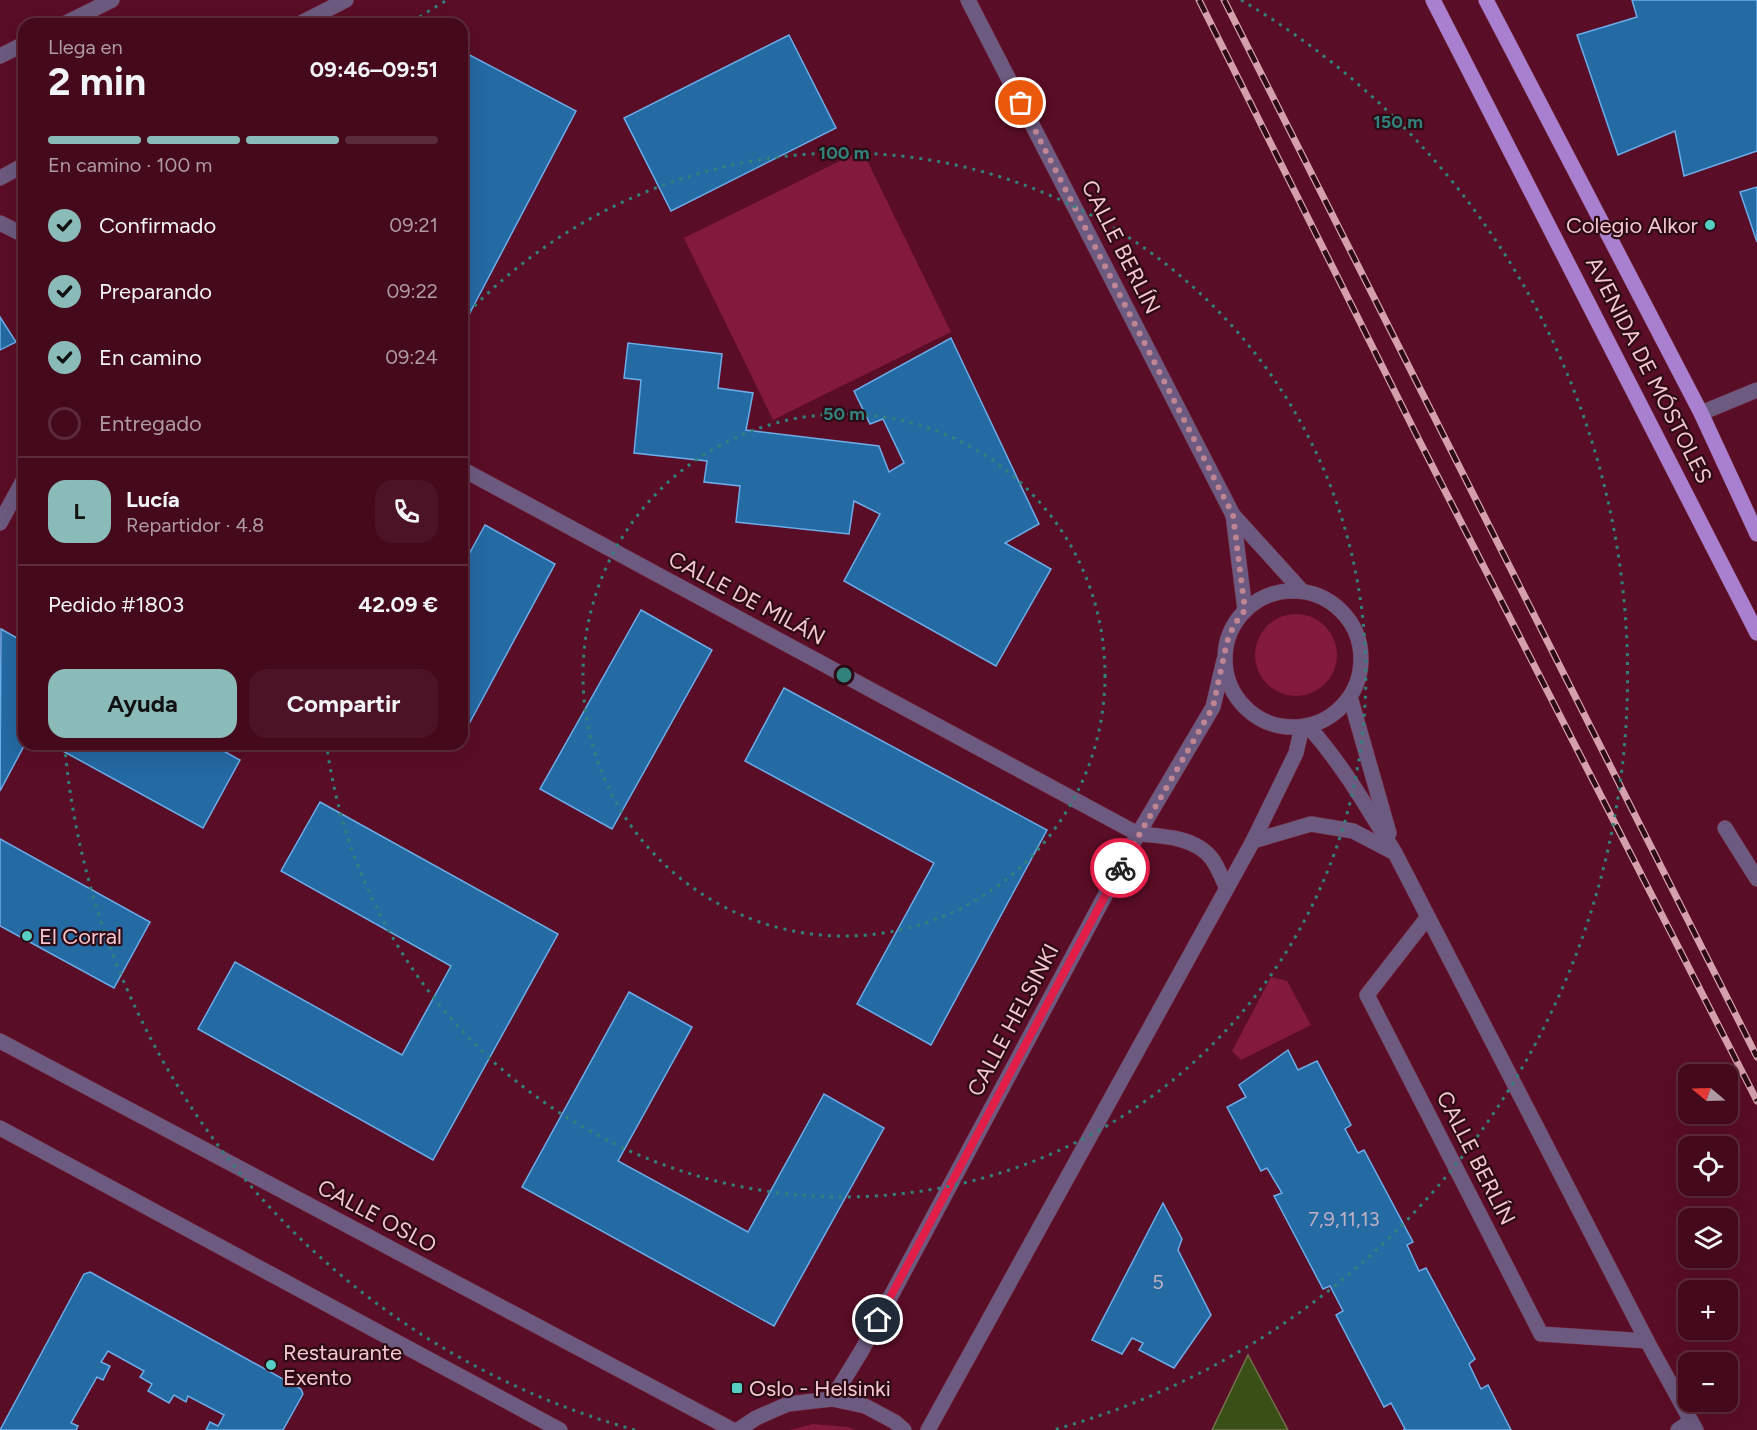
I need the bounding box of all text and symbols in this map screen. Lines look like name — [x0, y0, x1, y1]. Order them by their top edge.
text: Llega en — [48, 35, 123, 59]
text: 09:46–09:51 — [310, 56, 438, 83]
text: 2 min — [48, 58, 146, 105]
pin — [995, 77, 1046, 128]
icon: bag — [1004, 86, 1037, 119]
text: 150 m — [1373, 111, 1423, 133]
text: 100 m — [819, 142, 869, 164]
text: En camino · 100 m — [48, 153, 212, 177]
street label: CALLE BERLÍN — [1076, 175, 1166, 319]
icon: check — [48, 209, 81, 242]
text: Confirmado — [99, 212, 216, 239]
place label: Colegio Alkor — [1566, 212, 1699, 239]
text: 09:21 — [389, 213, 438, 237]
marker: Colegio Alkor — [1703, 218, 1717, 232]
street label: AVENIDA DE MÓSTOLES — [1580, 252, 1718, 488]
icon: check — [48, 275, 81, 308]
text: Preparando — [99, 278, 212, 305]
text: 09:22 — [386, 279, 438, 303]
icon: check — [48, 341, 81, 374]
text: En camino — [99, 344, 202, 371]
text: 09:24 — [385, 345, 438, 369]
text: 50 m — [823, 403, 865, 425]
text: Entregado — [99, 410, 202, 437]
button: phone — [375, 480, 438, 543]
text: Lucía — [126, 486, 180, 513]
text: L — [74, 498, 85, 525]
text: Repartidor · 4.8 — [126, 513, 264, 537]
street label: CALLE DE MILÁN — [664, 545, 830, 651]
text: Pedido #1803 — [48, 591, 184, 618]
text: 42.09 € — [358, 591, 438, 618]
centre of rings — [834, 665, 854, 685]
button: Ayuda — [48, 669, 237, 738]
button: Compartir — [249, 669, 438, 738]
courier — [1090, 838, 1150, 898]
icon: bike — [1104, 852, 1137, 885]
place label: El Corral — [39, 923, 122, 950]
marker: El Corral — [20, 929, 34, 943]
street label: CALLE HELSINKI — [961, 939, 1065, 1101]
north arrow — [1678, 1064, 1738, 1124]
map controls — [1678, 1064, 1738, 1412]
street label: CALLE BERLÍN — [1431, 1086, 1521, 1230]
button: locate — [1678, 1136, 1738, 1196]
street label: CALLE OSLO — [313, 1173, 441, 1259]
house number: 7,9,11,13 — [1308, 1207, 1380, 1231]
button: layers — [1678, 1208, 1738, 1268]
house number: 5 — [1152, 1270, 1164, 1294]
button: + — [1678, 1280, 1738, 1340]
pin — [852, 1294, 903, 1345]
icon: home — [861, 1303, 894, 1336]
place label: Restaurante Exento — [283, 1339, 402, 1391]
button: − — [1678, 1352, 1738, 1412]
marker: Restaurante Exento — [264, 1358, 278, 1372]
place label: Oslo - Helsinki — [749, 1375, 891, 1402]
marker: Oslo - Helsinki — [730, 1381, 744, 1395]

